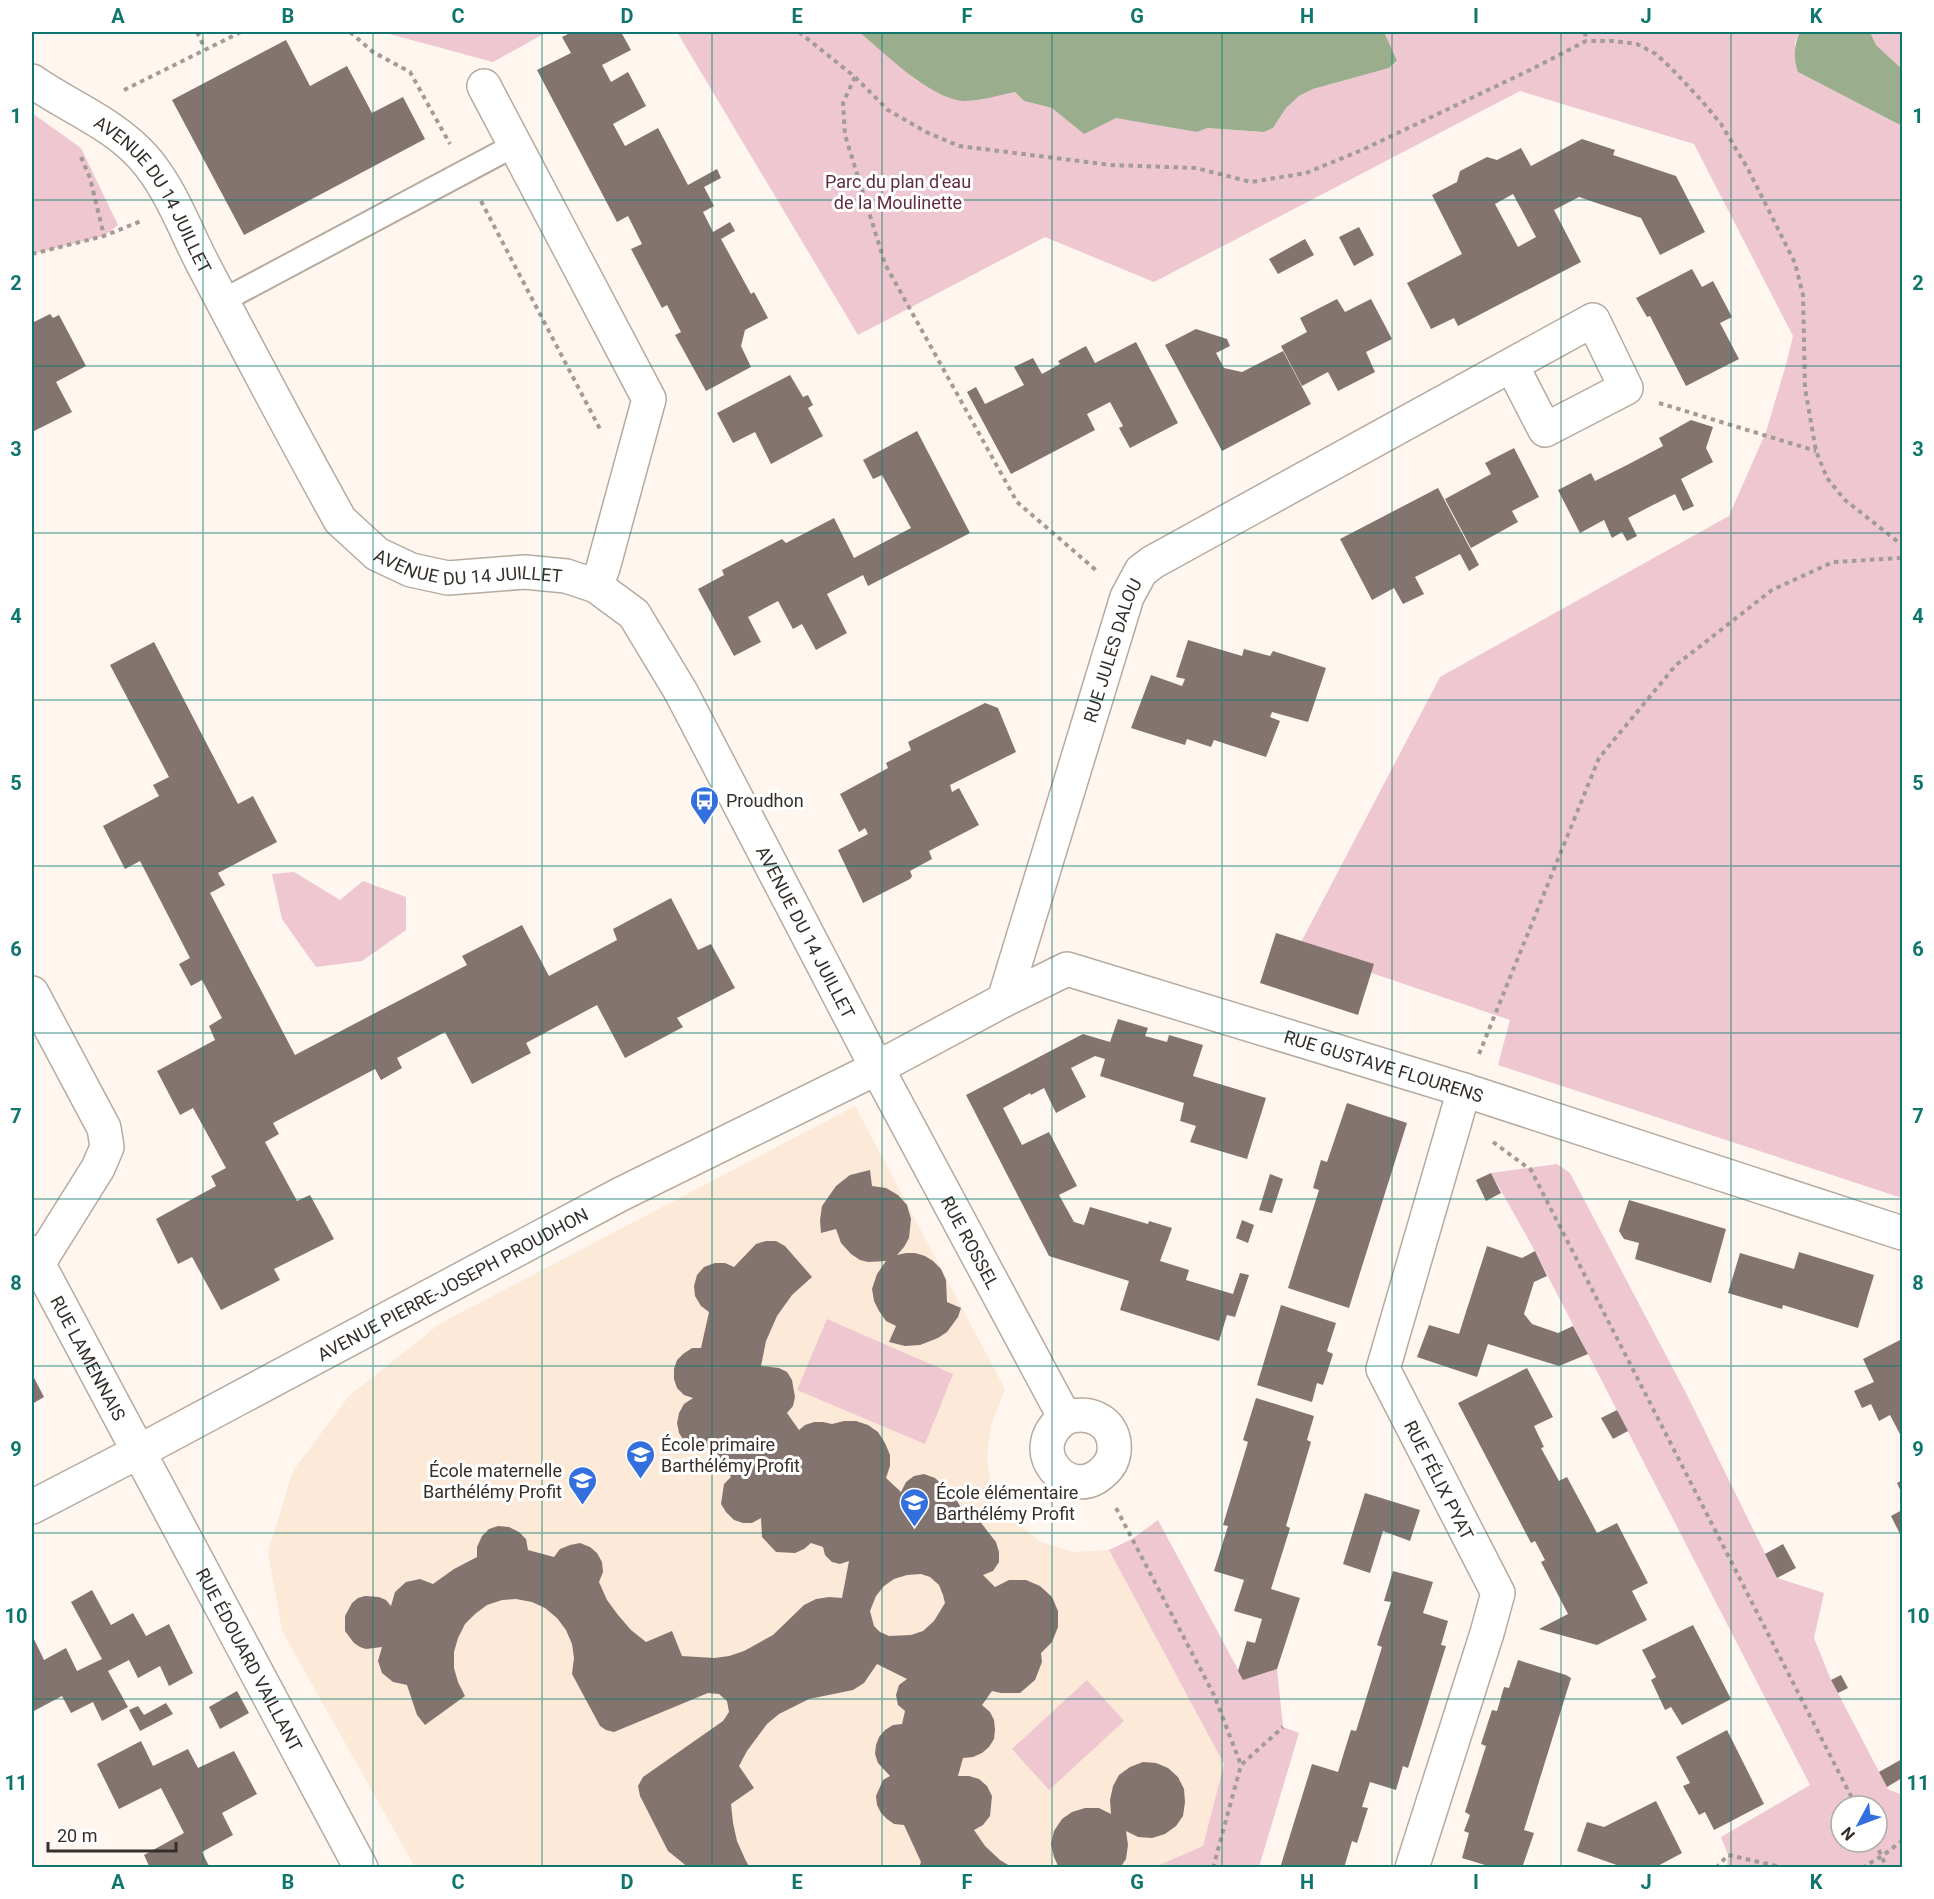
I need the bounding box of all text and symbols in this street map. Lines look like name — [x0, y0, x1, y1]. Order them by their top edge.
text: A — [111, 4, 125, 28]
text: B — [282, 4, 294, 28]
text: C — [451, 4, 465, 28]
text: D — [621, 4, 634, 28]
text: E — [791, 4, 803, 28]
text: F — [962, 4, 973, 28]
text: G — [1130, 4, 1144, 28]
text: H — [1300, 4, 1314, 28]
text: I — [1473, 4, 1479, 28]
text: J — [1640, 4, 1652, 28]
text: K — [1810, 4, 1823, 28]
text: 1 — [10, 104, 22, 128]
text: 1 — [1912, 104, 1924, 128]
street label: AVENUE DU 14 JUILLET — [91, 111, 216, 277]
park label: Parc du plan d'eau de la Moulinette — [825, 171, 971, 213]
text: 2 — [10, 271, 22, 295]
text: 2 — [1912, 271, 1924, 295]
text: 3 — [10, 437, 22, 461]
text: 3 — [1912, 437, 1924, 461]
street label: AVENUE DU 14 JUILLET — [371, 544, 564, 589]
street label: RUE JULES DALOU — [1079, 574, 1146, 725]
text: 4 — [10, 604, 22, 628]
text: 4 — [1912, 604, 1924, 628]
text: 5 — [10, 771, 22, 795]
text: 5 — [1912, 771, 1924, 795]
bus stop icon: Proudhon — [689, 784, 721, 826]
place label: Proudhon — [726, 790, 804, 811]
street label: AVENUE DU 14 JUILLET — [752, 842, 860, 1022]
text: 6 — [10, 937, 22, 961]
text: 6 — [1912, 937, 1924, 961]
street label: RUE GUSTAVE FLOURENS — [1282, 1025, 1486, 1106]
text: 7 — [10, 1104, 22, 1128]
text: 7 — [1912, 1104, 1924, 1128]
street label: RUE ROSSEL — [937, 1192, 1004, 1292]
street label: AVENUE PIERRE-JOSEPH PROUDHON — [313, 1203, 592, 1365]
text: 8 — [10, 1271, 22, 1295]
text: 8 — [1912, 1271, 1924, 1295]
street label: RUE LAMENNAIS — [47, 1292, 131, 1424]
street label: RUE FÉLIX PYAT — [1400, 1417, 1478, 1543]
place label: École primaire Barthélémy Profit — [661, 1434, 800, 1476]
text: 9 — [10, 1437, 22, 1461]
text: 9 — [1912, 1437, 1924, 1461]
school or university icon: École primaire Barthélémy Profit — [624, 1438, 656, 1480]
place label: École maternelle Barthélémy Profit — [423, 1460, 562, 1502]
school or university icon: École maternelle Barthélémy Profit — [567, 1464, 599, 1506]
place label: École élémentaire Barthélémy Profit — [936, 1482, 1078, 1524]
school or university icon: École élémentaire Barthélémy Profit — [899, 1486, 931, 1528]
street label: RUE ÉDOUARD VAILLANT — [192, 1564, 307, 1755]
text: 10 — [5, 1604, 27, 1628]
text: 10 — [1907, 1604, 1929, 1628]
text: 11 — [5, 1771, 27, 1795]
text: 11 — [1907, 1771, 1929, 1795]
north arrow — [1829, 1794, 1889, 1854]
scale bar — [48, 1815, 176, 1853]
text: N — [1837, 1823, 1859, 1844]
text: 20 m — [57, 1825, 97, 1846]
text: A — [111, 1870, 125, 1894]
text: B — [282, 1870, 294, 1894]
text: C — [451, 1870, 465, 1894]
text: D — [621, 1870, 634, 1894]
text: E — [791, 1870, 803, 1894]
text: F — [962, 1870, 973, 1894]
text: G — [1130, 1870, 1144, 1894]
text: H — [1300, 1870, 1314, 1894]
text: I — [1473, 1870, 1479, 1894]
text: J — [1640, 1870, 1652, 1894]
text: K — [1810, 1870, 1823, 1894]

